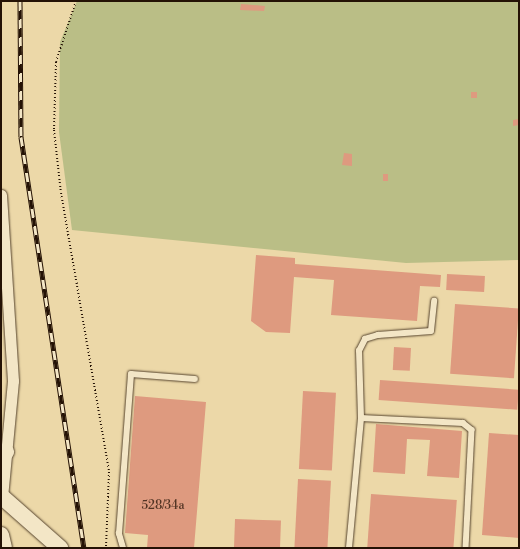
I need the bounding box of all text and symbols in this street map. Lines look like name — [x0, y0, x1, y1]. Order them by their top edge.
house number: 528/34a — [141, 499, 185, 513]

